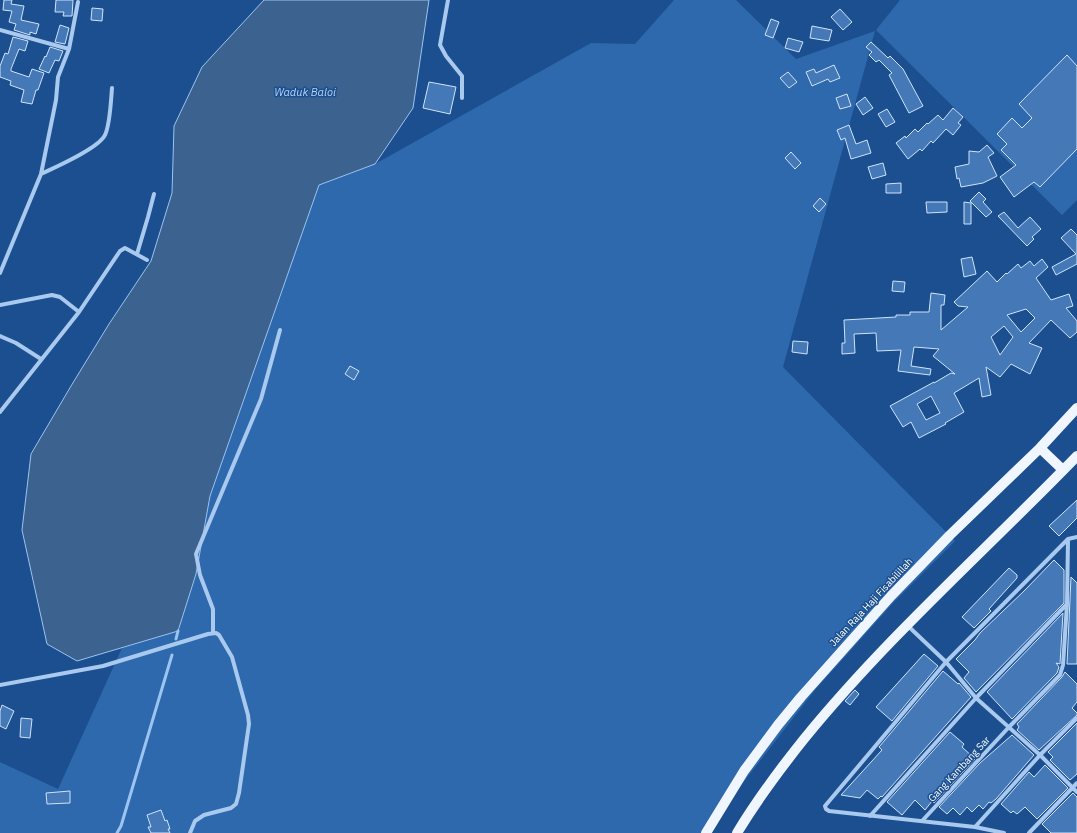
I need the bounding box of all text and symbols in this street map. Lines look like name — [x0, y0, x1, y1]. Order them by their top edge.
water label: Waduk Baloi — [274, 85, 336, 99]
street label: Jalan Raja Haji Fisabilillah — [827, 555, 915, 649]
street label: Gang Kambang Sar — [925, 733, 993, 805]

